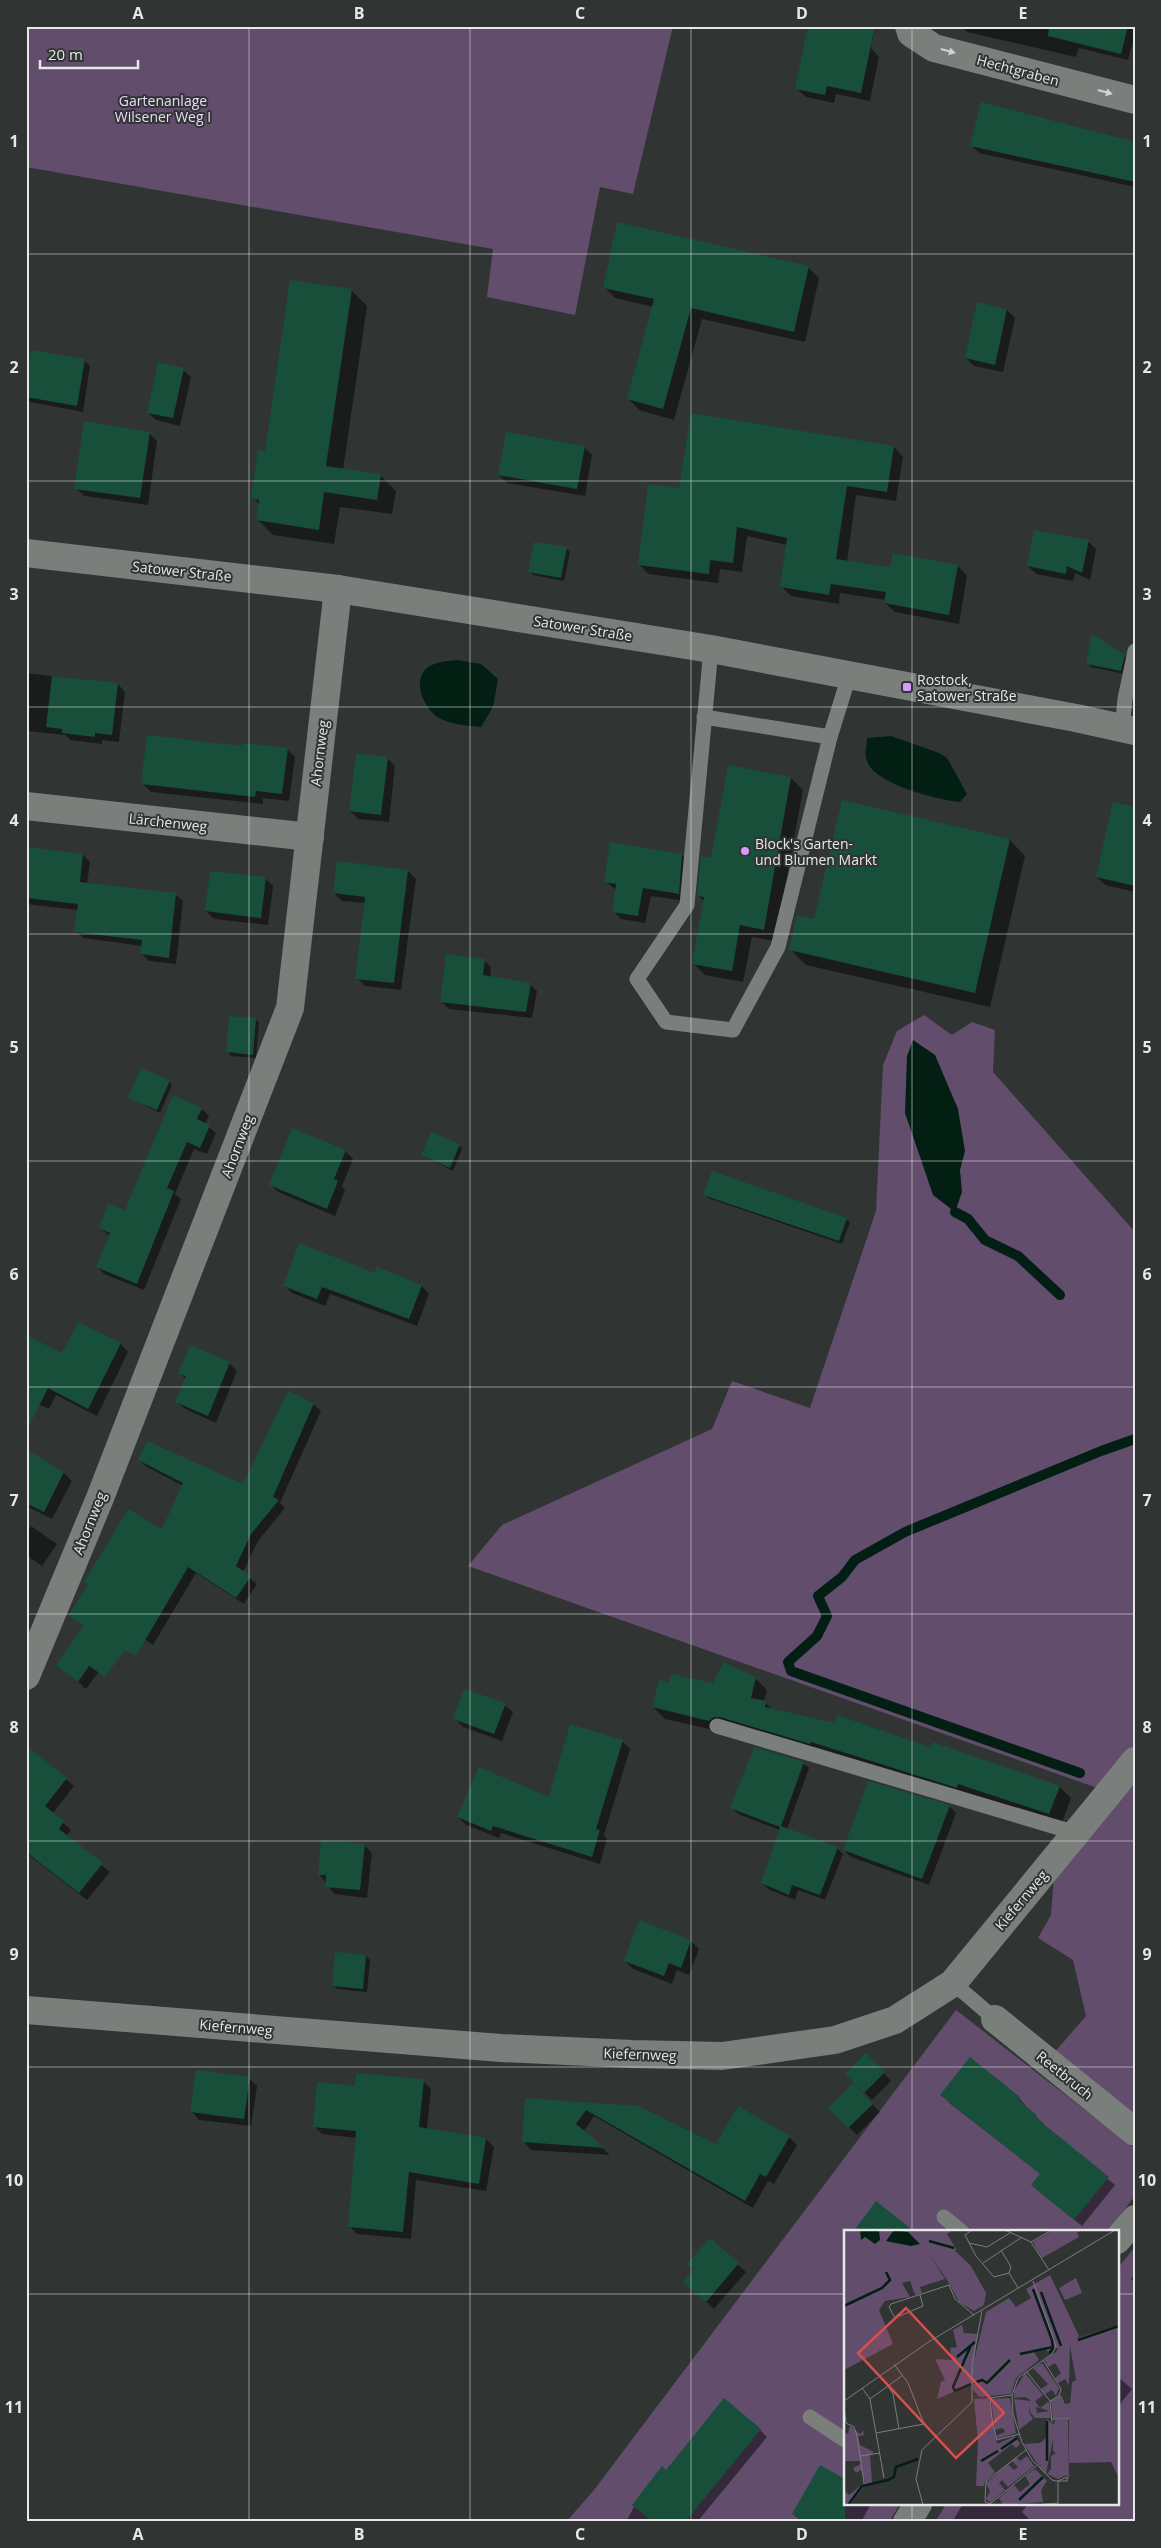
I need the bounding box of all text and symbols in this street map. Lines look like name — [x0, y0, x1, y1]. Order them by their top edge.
text: A — [132, 2, 144, 24]
text: B — [354, 2, 364, 24]
text: C — [575, 2, 585, 24]
text: D — [796, 2, 808, 24]
text: E — [1019, 2, 1028, 24]
scale bar — [40, 38, 138, 70]
text: 20 m — [48, 44, 83, 64]
one-way arrow — [941, 48, 956, 56]
street label: Hechtgraben — [975, 50, 1061, 90]
one-way arrow — [1098, 89, 1113, 97]
park label: Gartenanlage Wilsener Weg I — [115, 91, 211, 126]
text: 1 — [9, 130, 19, 152]
text: 1 — [1142, 130, 1152, 152]
text: 2 — [9, 356, 19, 378]
text: 2 — [1142, 356, 1152, 378]
street label: Satower Straße — [131, 556, 233, 586]
text: 3 — [9, 583, 19, 605]
text: 3 — [1142, 583, 1152, 605]
street label: Satower Straße — [532, 611, 634, 645]
place label: Rostock, Satower Straße — [917, 670, 1017, 705]
marker: Rostock, Satower Straße — [901, 681, 913, 693]
street label: Ahornweg — [306, 718, 333, 787]
street label: Lärchenweg — [128, 808, 209, 836]
text: 4 — [9, 809, 19, 831]
text: 4 — [1142, 809, 1152, 831]
place label: Block's Garten- und Blumen Markt — [755, 834, 877, 869]
marker: Block's Garten- und Blumen Markt — [739, 845, 751, 857]
text: 5 — [9, 1036, 19, 1058]
text: 5 — [1142, 1036, 1152, 1058]
street label: Ahornweg — [216, 1111, 258, 1180]
text: 6 — [9, 1263, 19, 1285]
text: 6 — [1142, 1263, 1152, 1285]
street label: Ahornweg — [68, 1488, 110, 1557]
text: 7 — [9, 1489, 19, 1511]
text: 7 — [1142, 1489, 1152, 1511]
text: 8 — [9, 1716, 19, 1738]
text: 8 — [1142, 1716, 1152, 1738]
street label: Kiefernweg — [990, 1866, 1052, 1934]
text: 9 — [9, 1943, 19, 1965]
text: 9 — [1142, 1943, 1152, 1965]
street label: Kiefernweg — [199, 2014, 274, 2040]
street label: Kiefernweg — [603, 2043, 677, 2065]
street label: Reetbruch — [1033, 2046, 1097, 2104]
text: 10 — [5, 2169, 23, 2191]
text: 10 — [1138, 2169, 1156, 2191]
inset map — [844, 2230, 1118, 2506]
text: 11 — [5, 2396, 23, 2418]
text: 11 — [1138, 2396, 1156, 2418]
text: A — [132, 2523, 144, 2545]
text: B — [354, 2523, 364, 2545]
text: C — [575, 2523, 585, 2545]
text: D — [796, 2523, 808, 2545]
text: E — [1019, 2523, 1028, 2545]

